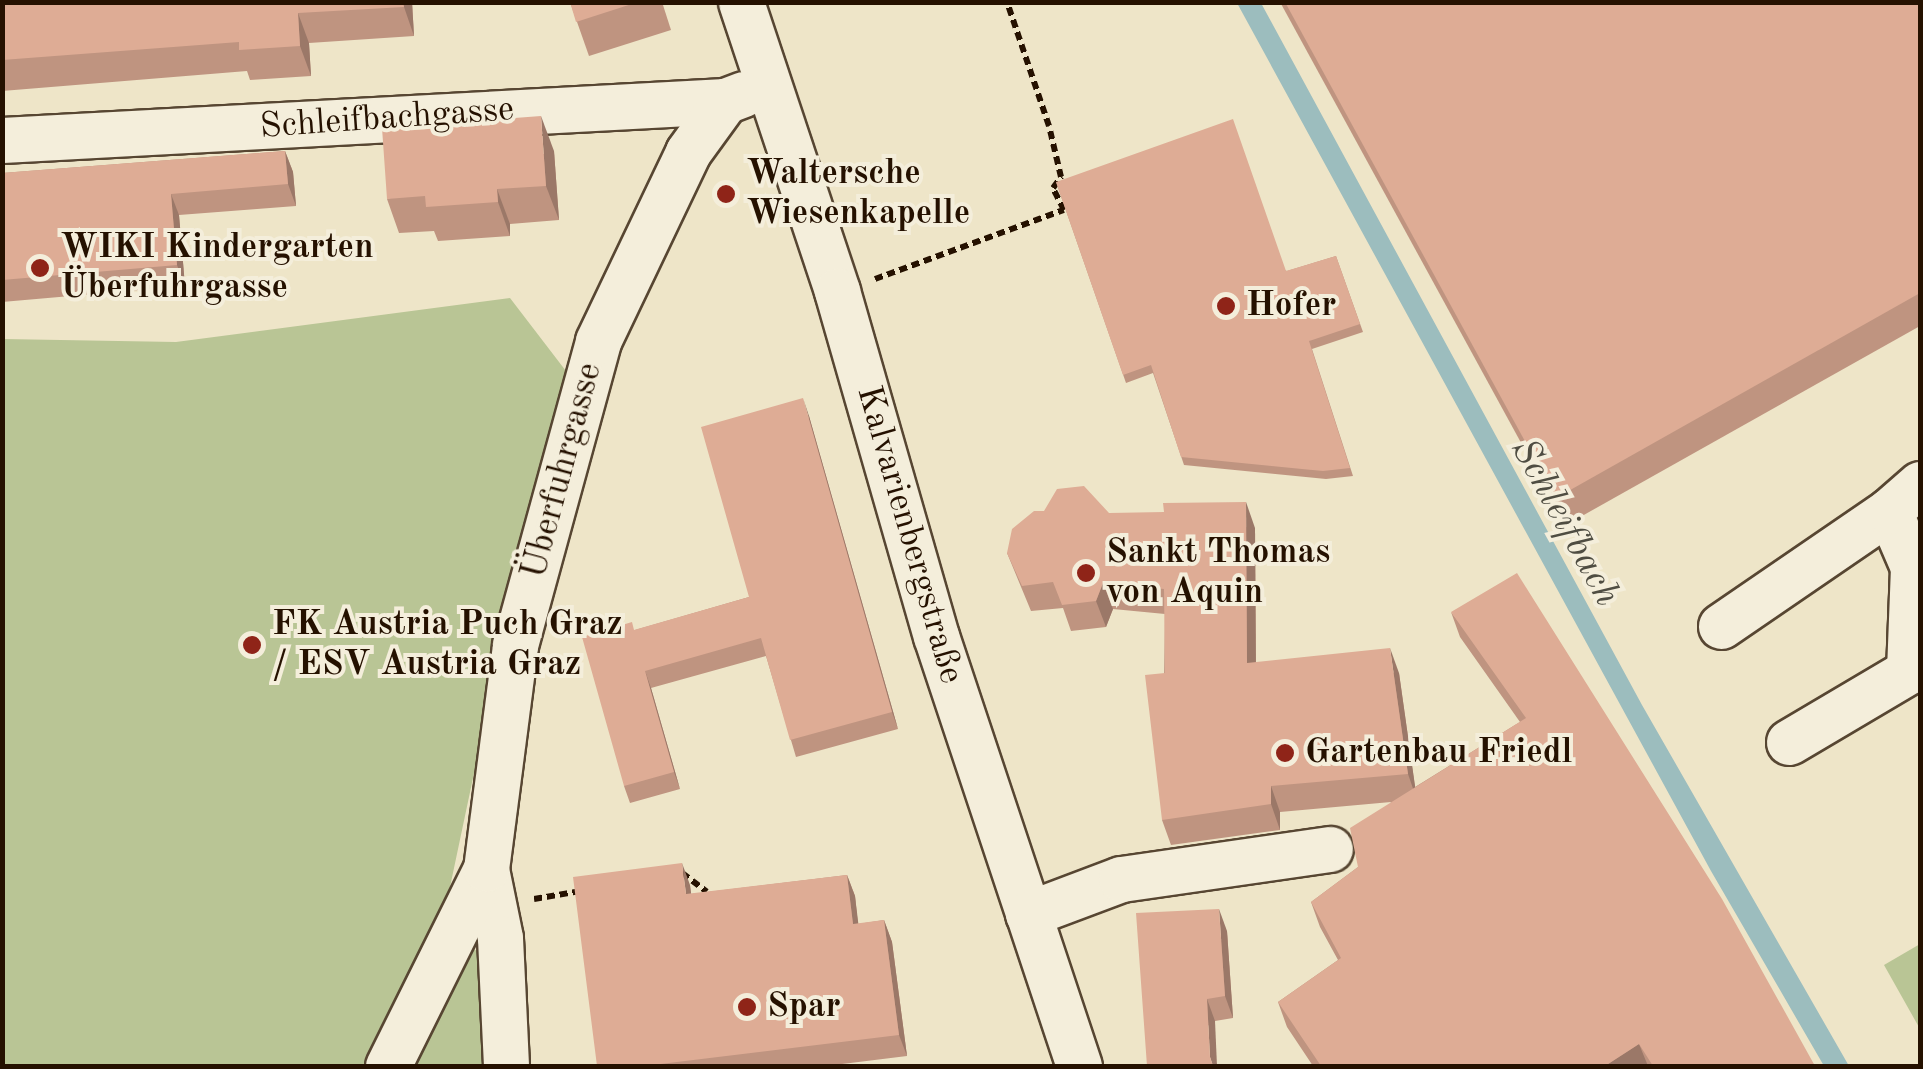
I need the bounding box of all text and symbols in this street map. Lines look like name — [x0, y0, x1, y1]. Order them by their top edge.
street label: Schleifbachgasse — [258, 89, 516, 149]
place label: Waltersche Wiesenkapelle — [746, 153, 970, 235]
marker: Waltersche Wiesenkapelle — [715, 183, 737, 205]
place label: WIKI Kindergarten Überfuhrgasse — [60, 227, 374, 309]
marker: WIKI Kindergarten Überfuhrgasse — [29, 257, 51, 279]
place label: Hofer — [1246, 285, 1336, 327]
marker: Hofer — [1215, 295, 1237, 317]
street label: Überfuhrgasse — [514, 358, 612, 584]
street label: Kalvarienbergstraße — [846, 381, 972, 689]
water label: Schleifbach — [1499, 431, 1629, 615]
place label: Sankt Thomas von Aquin — [1106, 532, 1330, 614]
marker: Sankt Thomas von Aquin — [1075, 562, 1097, 584]
place label: FK Austria Puch Graz / ESV Austria Graz — [272, 604, 623, 686]
marker: FK Austria Puch Graz / ESV Austria Graz — [241, 634, 263, 656]
place label: Gartenbau Friedl — [1305, 732, 1572, 774]
marker: Gartenbau Friedl — [1274, 742, 1296, 764]
place label: Spar — [767, 986, 841, 1028]
marker: Spar — [736, 996, 758, 1018]

